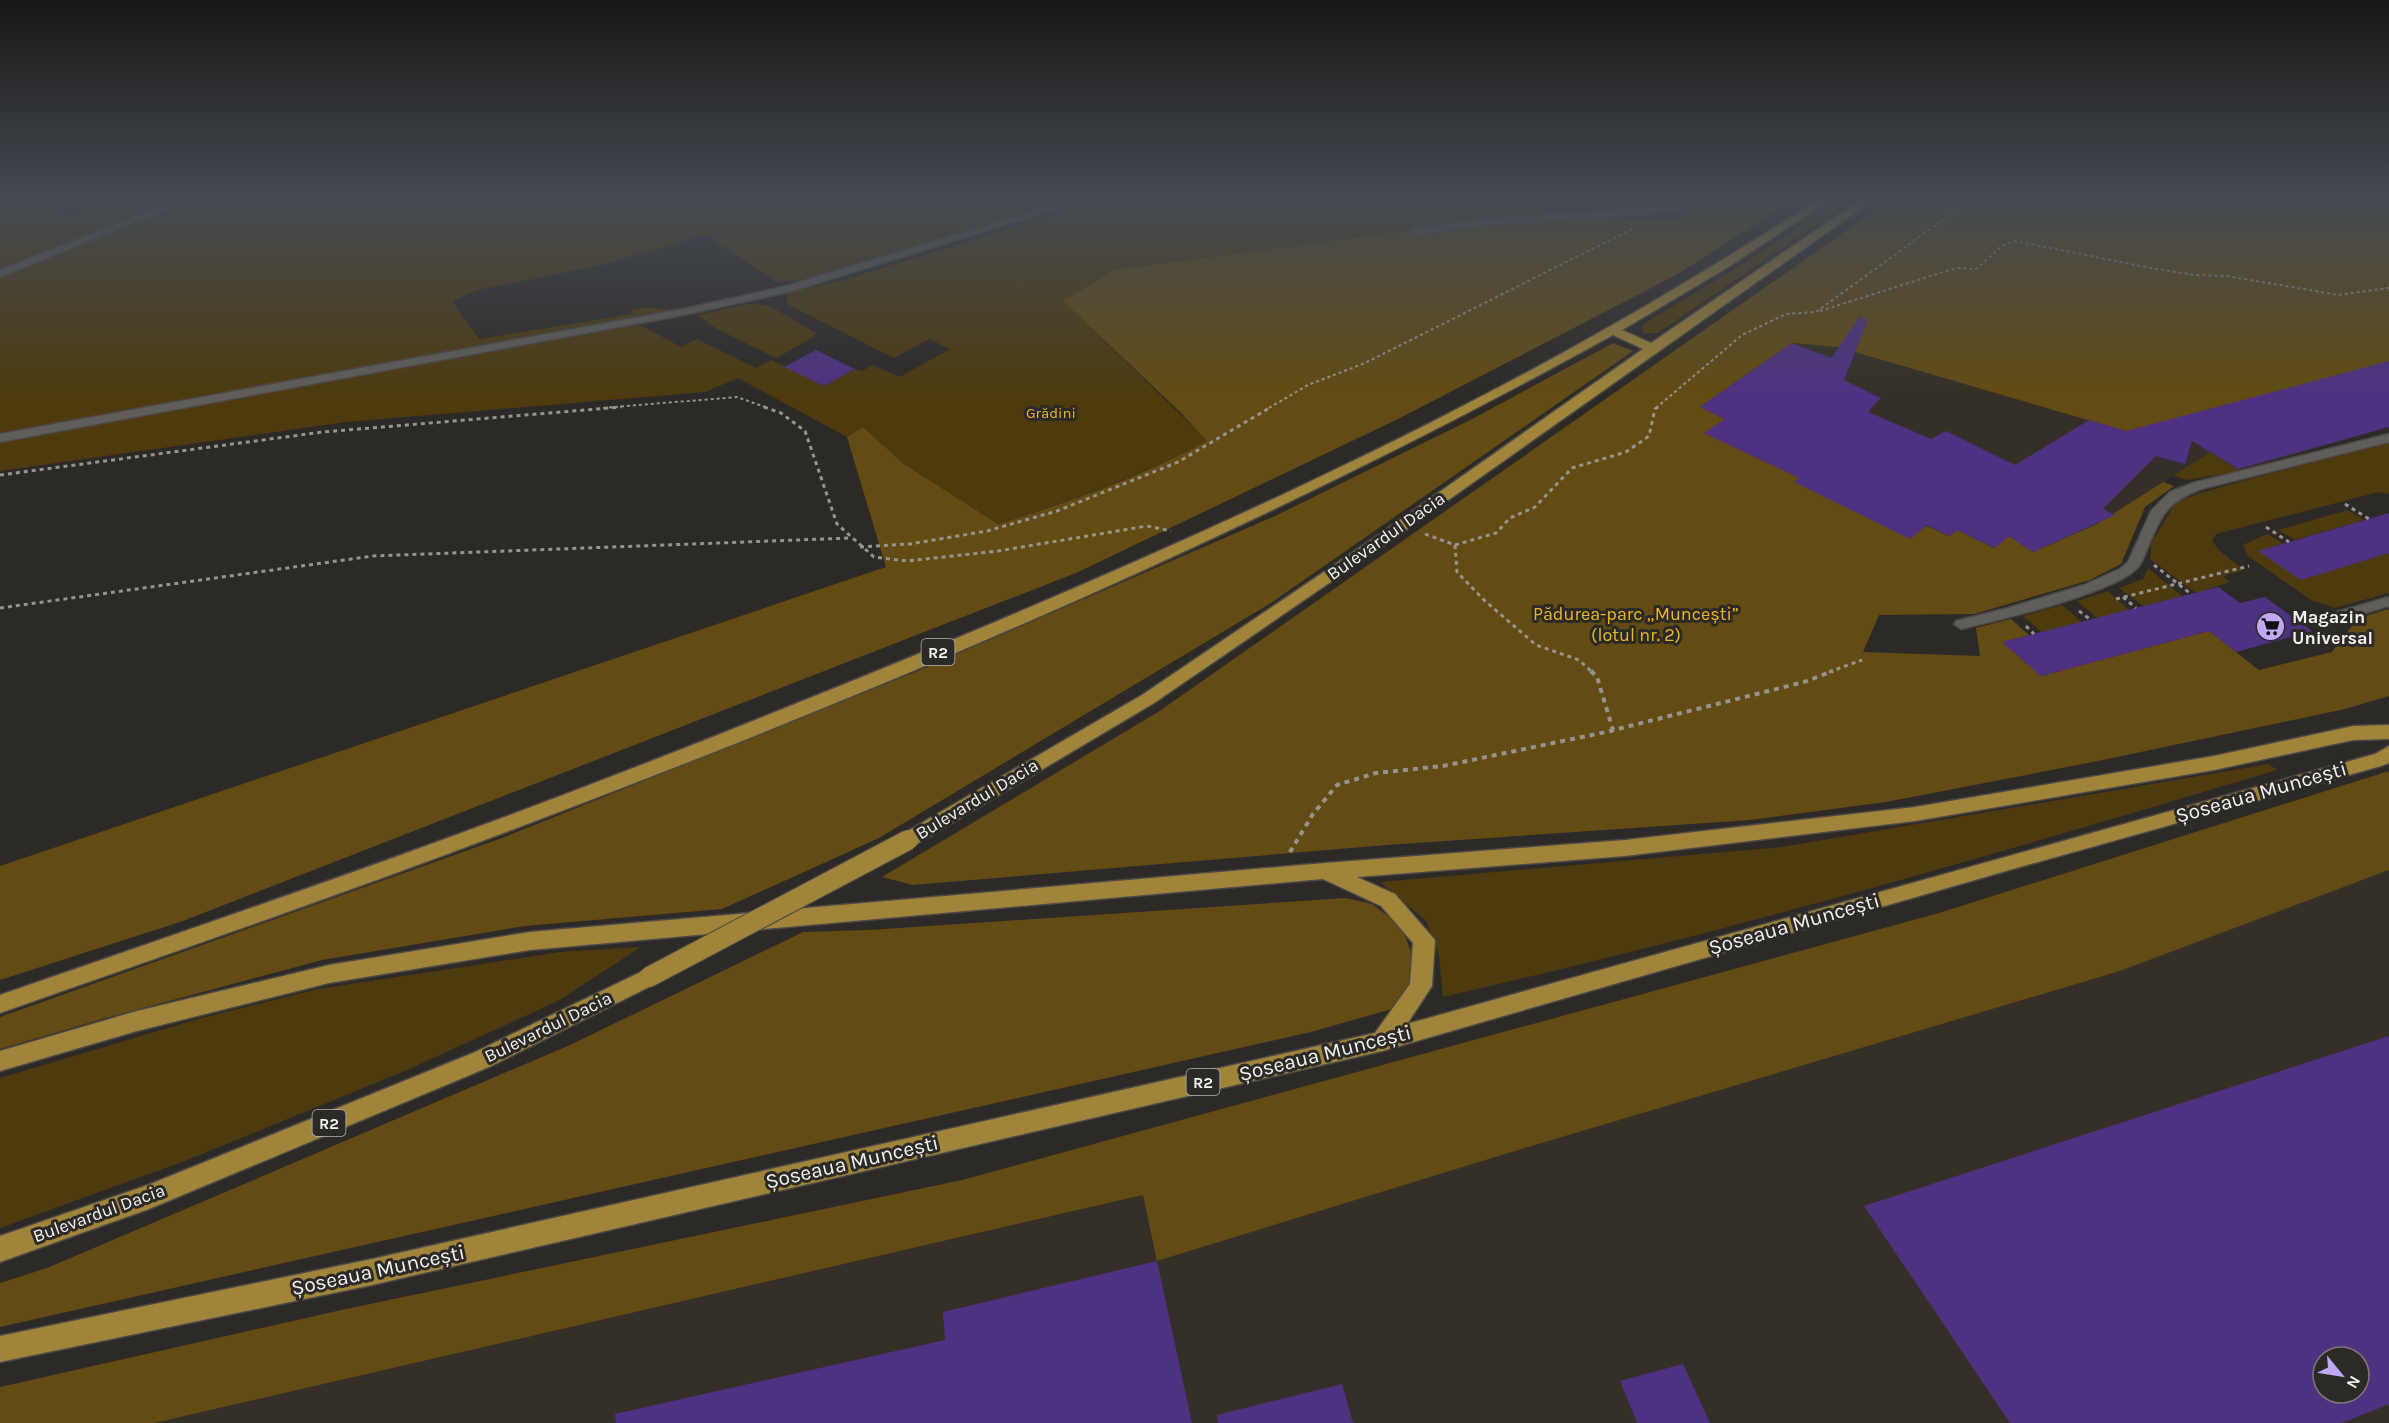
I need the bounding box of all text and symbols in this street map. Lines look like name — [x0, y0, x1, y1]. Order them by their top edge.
park label: Grădini — [1026, 404, 1076, 422]
street label: Bulevardul Dacia — [1323, 487, 1449, 585]
park label: Pădurea-parc „Muncești” (lotul nr. 2) — [1533, 603, 1739, 646]
place label: Magazin Universal — [2292, 606, 2373, 649]
supermarket icon: Magazin Universal — [2255, 611, 2287, 643]
road number: R2 — [922, 639, 954, 665]
street label: Bulevardul Dacia — [912, 754, 1042, 844]
street label: Șoseaua Muncești — [2173, 756, 2349, 828]
street label: Șoseaua Muncești — [1706, 888, 1882, 960]
street label: Bulevardul Dacia — [481, 987, 615, 1067]
street label: Șoseaua Muncești — [1236, 1020, 1414, 1086]
road number: R2 — [1186, 1069, 1220, 1095]
road number: R2 — [312, 1110, 346, 1136]
street label: Șoseaua Muncești — [763, 1130, 941, 1194]
street label: Bulevardul Dacia — [30, 1179, 168, 1247]
street label: Șoseaua Muncești — [289, 1240, 467, 1300]
north arrow — [2311, 1345, 2371, 1405]
text: N — [2342, 1373, 2365, 1392]

